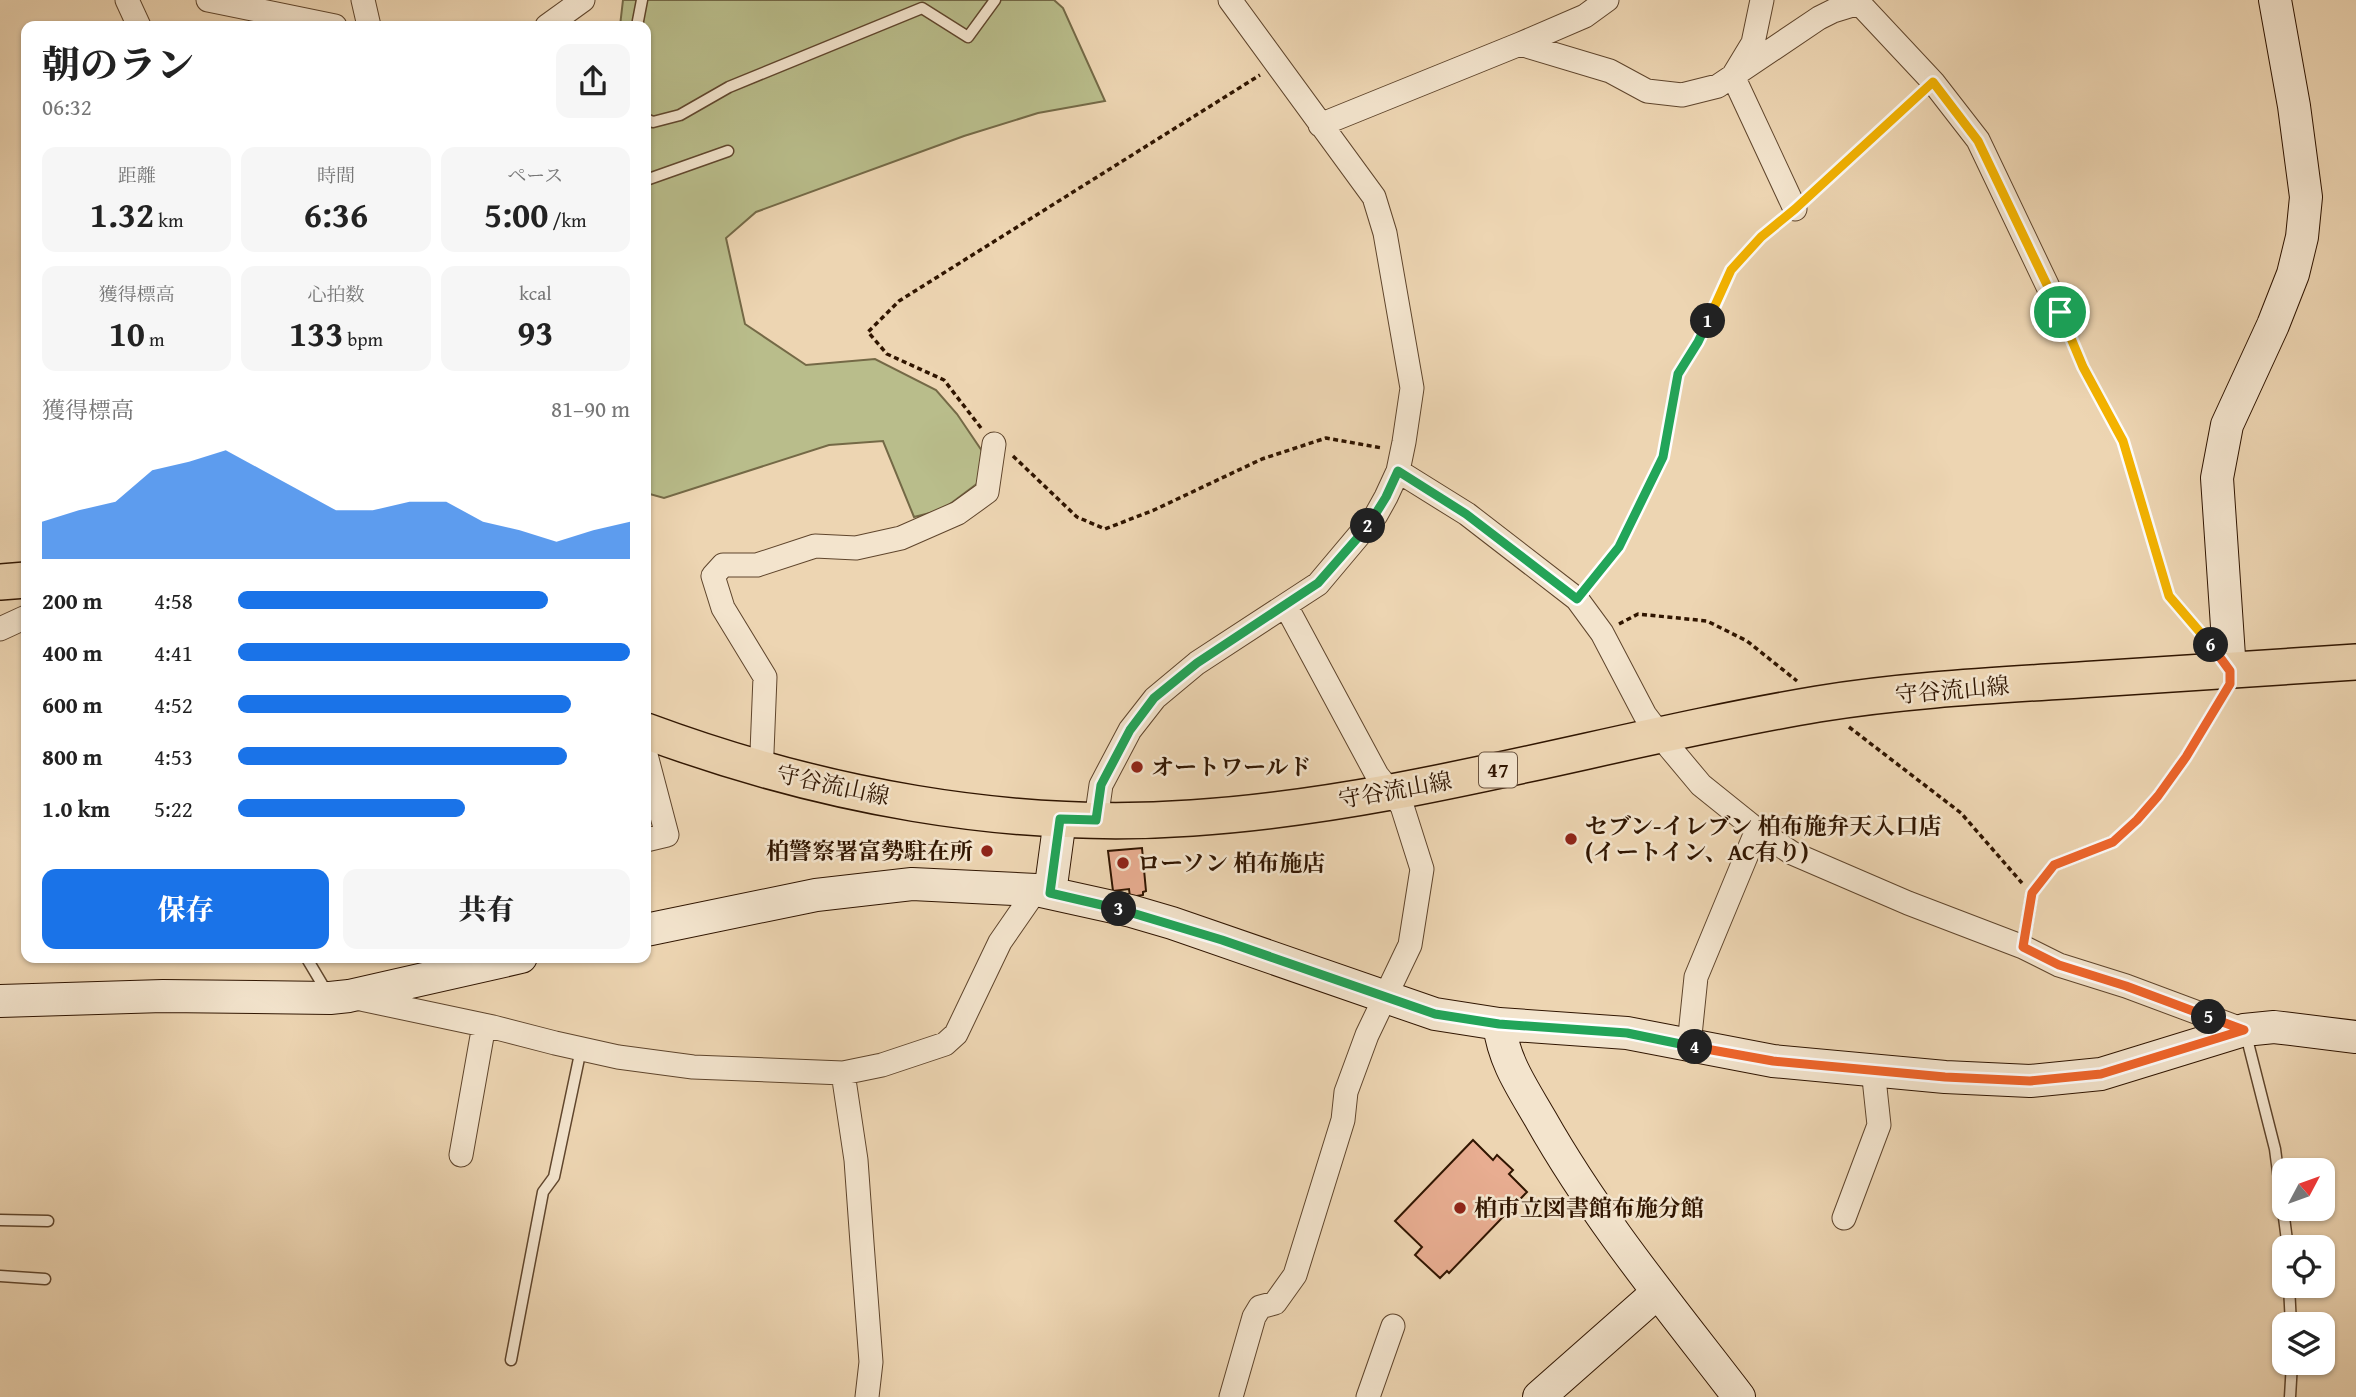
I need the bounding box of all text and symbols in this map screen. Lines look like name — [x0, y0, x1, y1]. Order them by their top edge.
text: 朝のラン — [42, 36, 194, 92]
button: share — [556, 44, 630, 118]
text: 06:32 — [42, 90, 92, 123]
text: 距離 — [118, 161, 156, 189]
text: 時間 — [317, 161, 355, 189]
text: ペース — [507, 161, 563, 189]
text: 1.32 — [90, 189, 154, 240]
text: 6:36 — [304, 189, 368, 240]
text: 5:00 — [484, 189, 548, 240]
text: km — [154, 206, 183, 234]
text: /km — [548, 206, 587, 234]
text: kcal — [519, 279, 552, 307]
text: 獲得標高 — [99, 280, 175, 308]
text: 心拍数 — [307, 280, 365, 308]
pin — [2030, 282, 2090, 342]
icon: arrive — [2041, 293, 2079, 331]
pin: 1 — [1690, 304, 1726, 338]
text: 1 — [1703, 306, 1712, 334]
text: 93 — [517, 307, 553, 358]
text: 10 — [109, 308, 145, 359]
text: 133 — [289, 308, 343, 359]
text: m — [145, 325, 165, 353]
text: bpm — [343, 325, 383, 353]
text: 81–90 m — [551, 392, 630, 425]
text: 獲得標高 — [42, 393, 134, 426]
pin: 2 — [1350, 508, 1386, 544]
text: 2 — [1363, 511, 1372, 539]
text: 200 m — [42, 584, 103, 617]
text: 4:58 — [154, 584, 193, 617]
pin: 6 — [2194, 628, 2228, 662]
text: 6 — [2206, 630, 2215, 658]
text: 400 m — [42, 636, 103, 669]
text: 4:41 — [154, 636, 193, 669]
street label: 守谷流山線 — [1893, 668, 2011, 711]
text: 600 m — [42, 688, 103, 721]
text: 4:52 — [154, 688, 193, 721]
text: 800 m — [42, 740, 103, 773]
text: 4:53 — [154, 740, 193, 773]
place label: オートワールド — [1151, 750, 1312, 783]
road number: 47 — [1479, 752, 1517, 788]
street label: 守谷流山線 — [773, 756, 893, 813]
marker: オートワールド — [1129, 759, 1145, 775]
street label: 守谷流山線 — [1335, 763, 1454, 816]
text: 1.0 km — [42, 792, 110, 825]
text: 5:22 — [154, 792, 193, 825]
place label: セブン-イレブン 柏布施弁天入口店 (イートイン、AC有り) — [1585, 809, 1942, 868]
marker: セブン-イレブン 柏布施弁天入口店 (イートイン、AC有り) — [1563, 831, 1579, 847]
place label: 柏警察署富勢駐在所 — [766, 834, 973, 867]
marker: 柏警察署富勢駐在所 — [979, 843, 995, 859]
place label: ローソン 柏布施店 — [1137, 846, 1325, 879]
marker: ローソン 柏布施店 — [1115, 855, 1131, 871]
button: 保存 — [42, 869, 329, 949]
button: 共有 — [343, 869, 630, 949]
pin: 3 — [1102, 892, 1136, 926]
text: 3 — [1114, 894, 1123, 922]
pin: 5 — [2192, 1000, 2226, 1034]
text: 5 — [2204, 1002, 2213, 1030]
pin: 4 — [1678, 1030, 1712, 1064]
text: 4 — [1690, 1032, 1699, 1060]
north arrow — [2272, 1158, 2334, 1222]
map controls — [2272, 1158, 2335, 1375]
place label: 柏市立図書館布施分館 — [1474, 1191, 1704, 1224]
marker: 柏市立図書館布施分館 — [1452, 1200, 1468, 1216]
button: locate — [2272, 1235, 2335, 1298]
button: layers — [2272, 1312, 2335, 1375]

